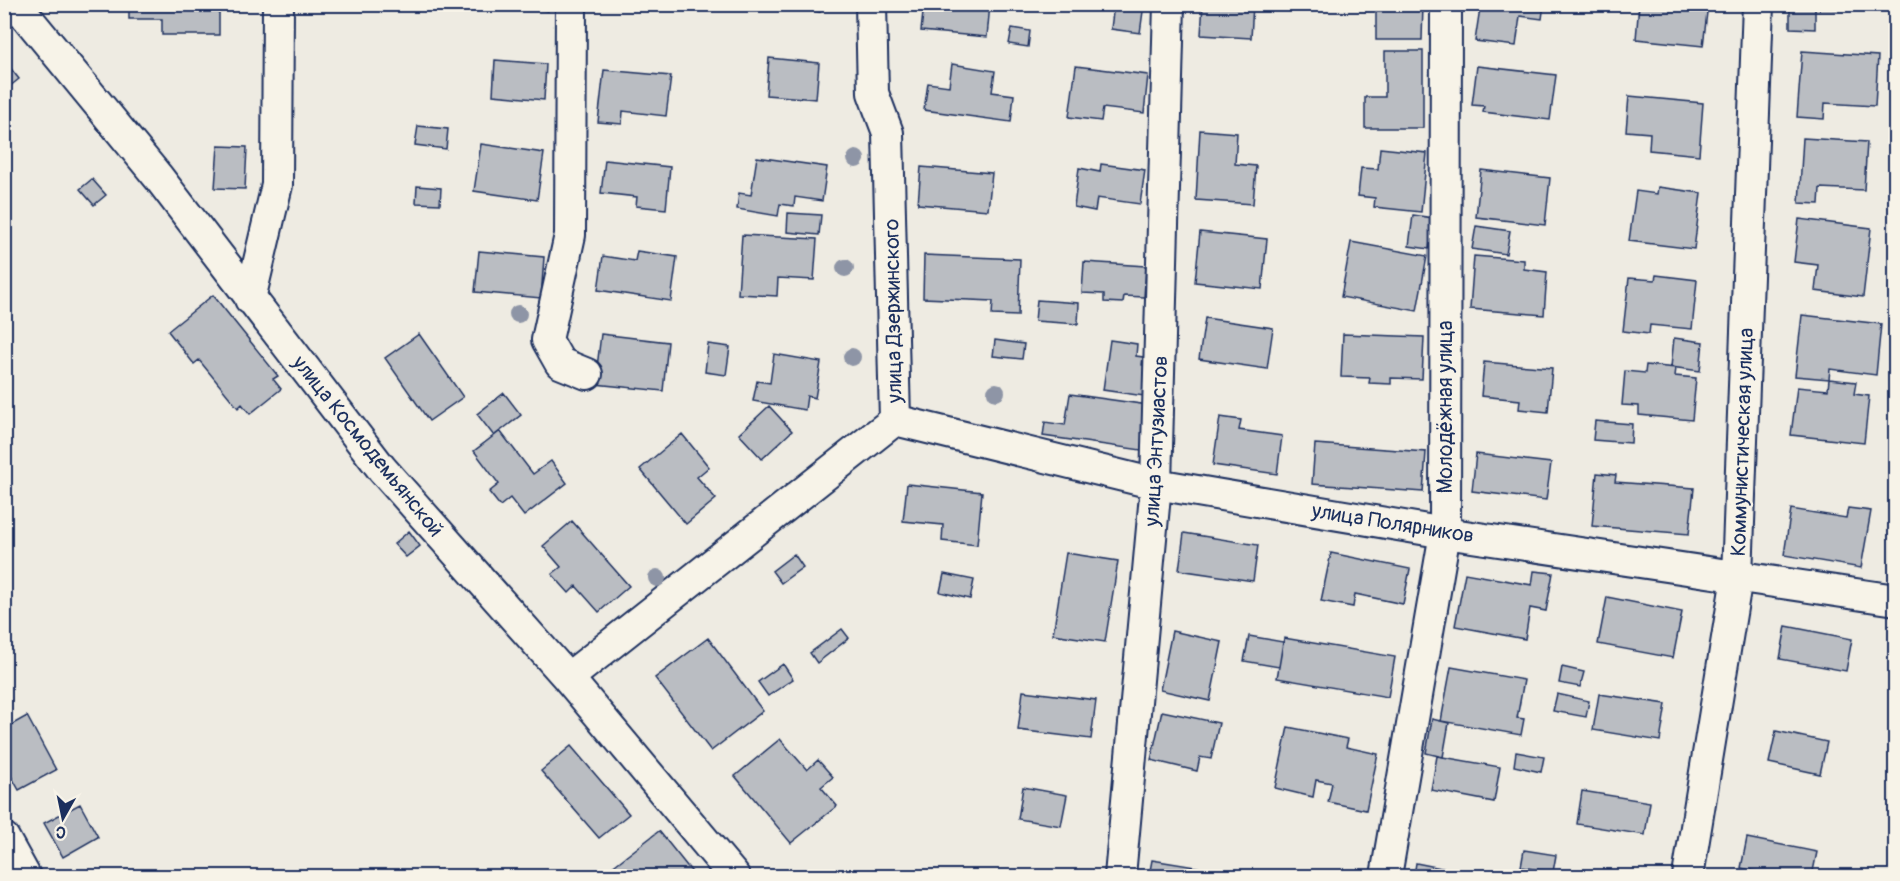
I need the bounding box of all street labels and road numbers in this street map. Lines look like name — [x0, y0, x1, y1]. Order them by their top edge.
street label: улица Дзержинского — [878, 219, 909, 404]
street label: Молодёжная улица — [1432, 320, 1459, 494]
street label: Коммунистическая улица — [1725, 327, 1760, 557]
street label: улица Космодемьянской — [285, 349, 449, 542]
street label: улица Энтузиастов — [1138, 355, 1174, 528]
street label: улица Полярников — [1309, 497, 1476, 550]

